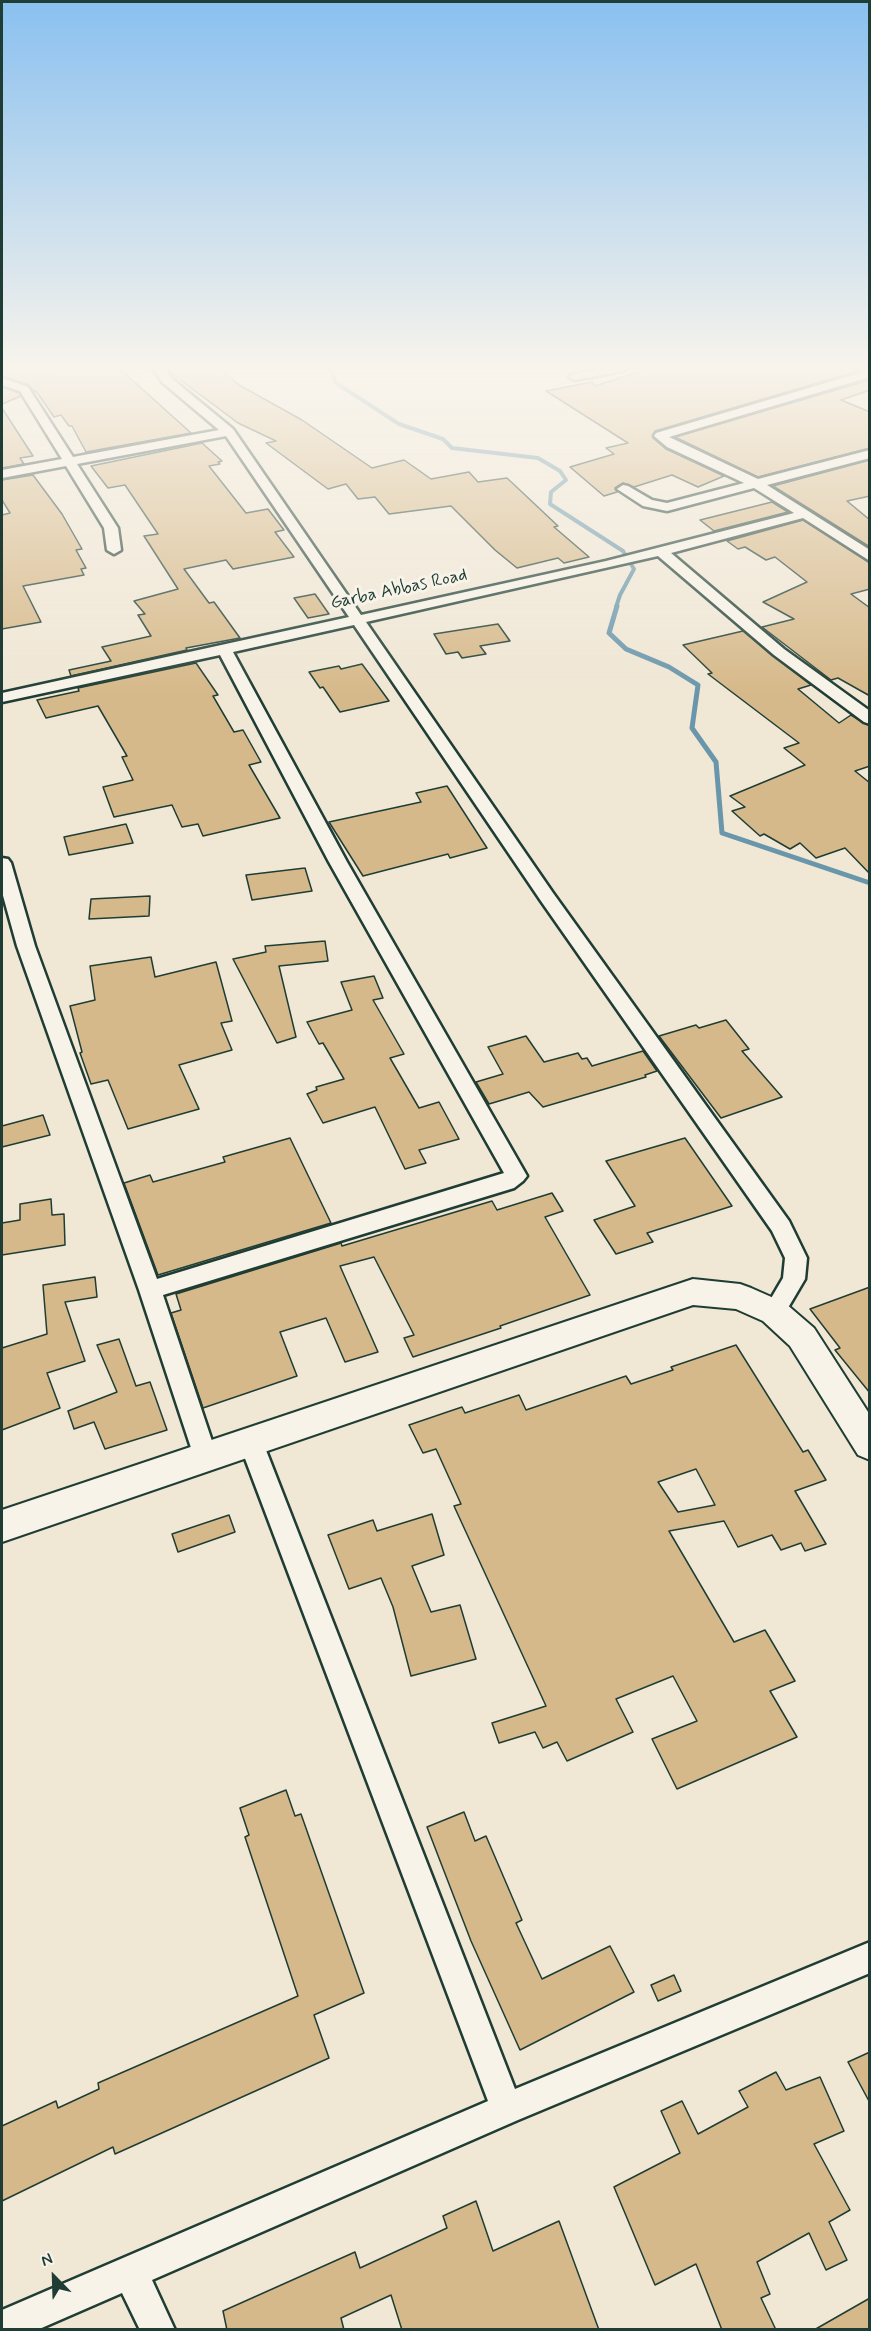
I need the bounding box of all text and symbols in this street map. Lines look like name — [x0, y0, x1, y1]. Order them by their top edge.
street label: Garba Abbas Road — [329, 565, 469, 615]
north arrow — [24, 2247, 84, 2307]
text: N — [38, 2248, 56, 2272]

